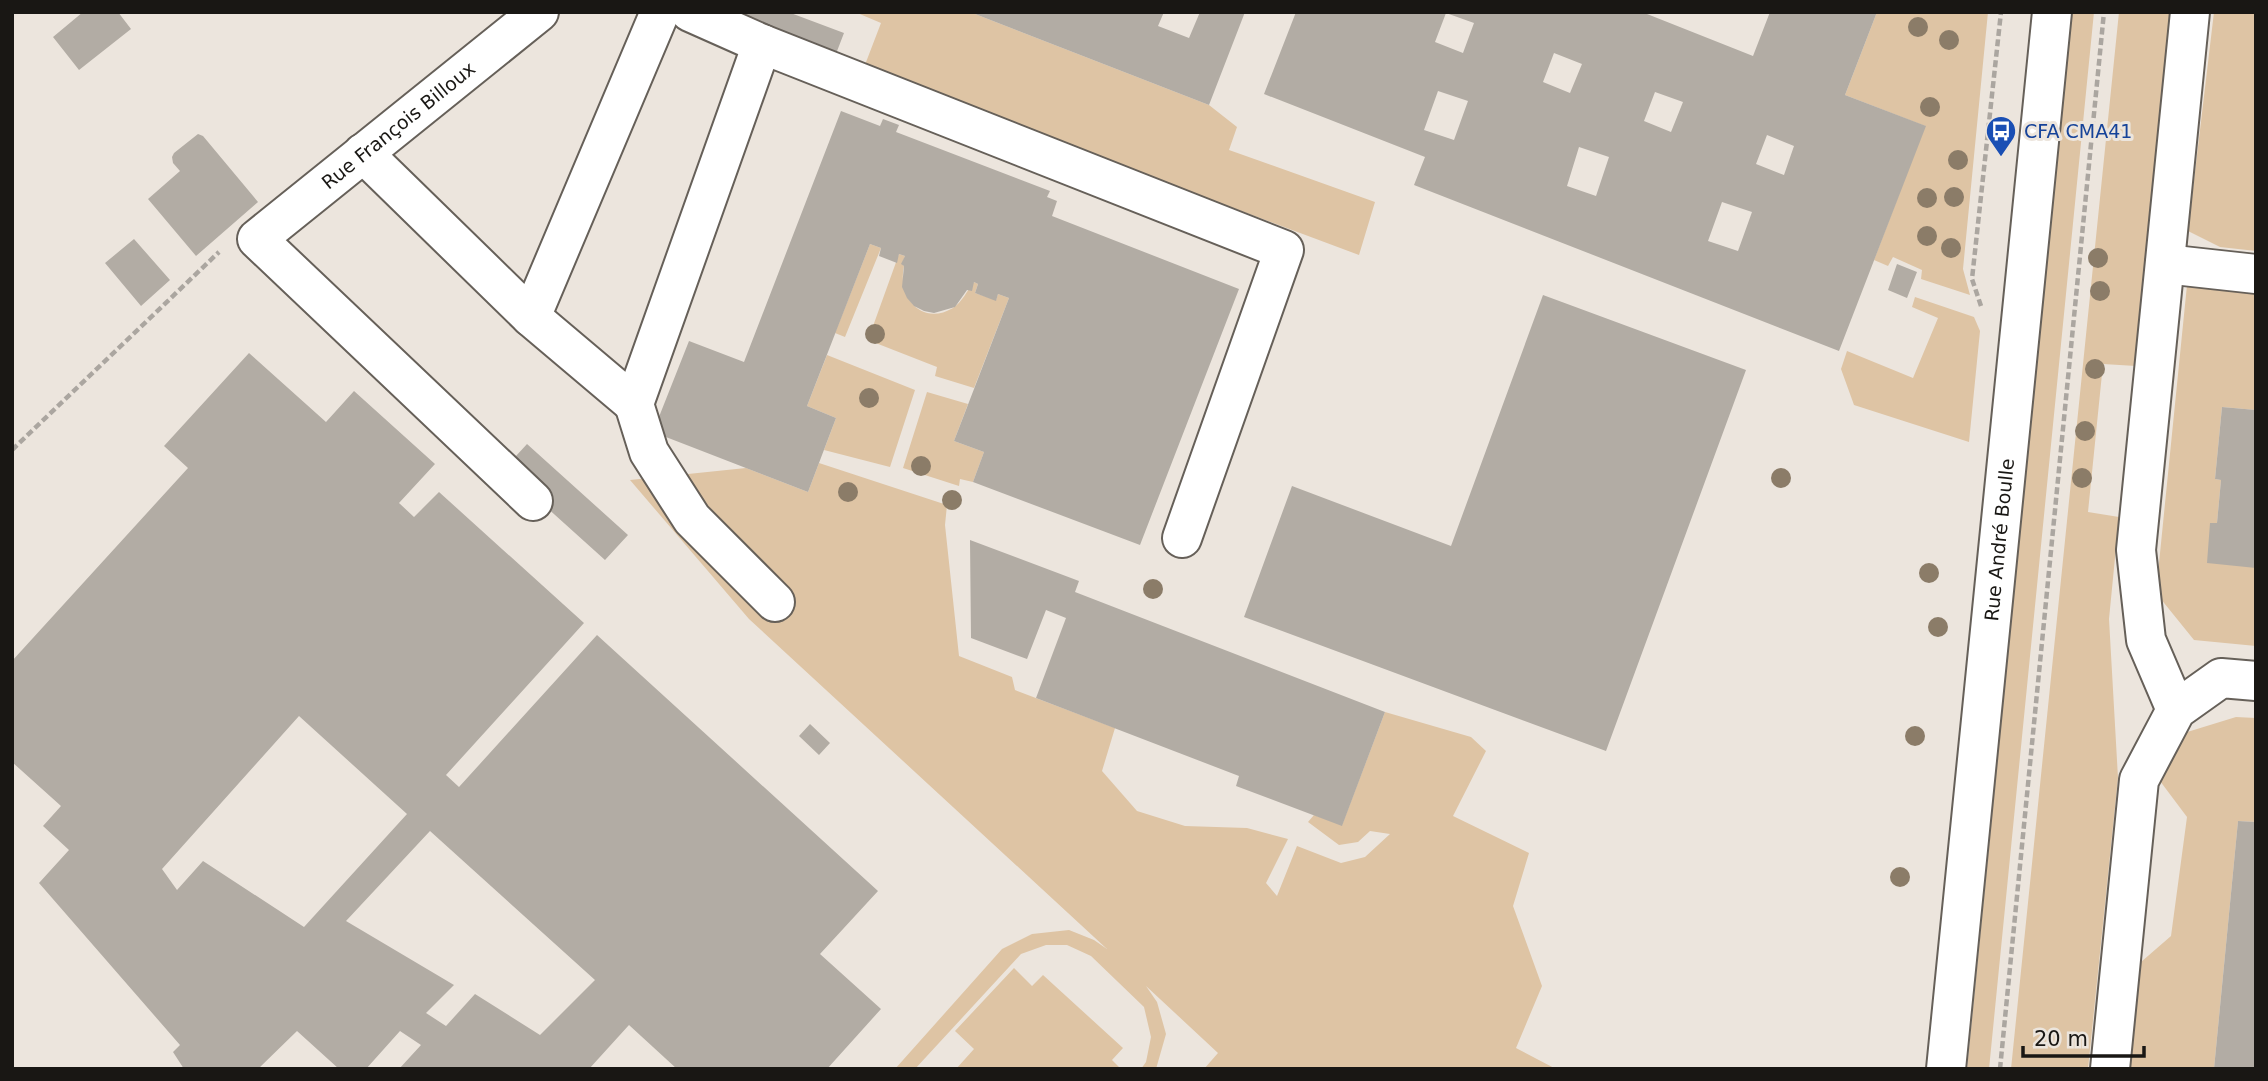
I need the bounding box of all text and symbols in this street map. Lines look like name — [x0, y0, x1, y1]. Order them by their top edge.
street label: Rue François Billoux — [317, 57, 479, 193]
bus stop icon: CFA CMA41 — [1984, 114, 2018, 158]
place label: CFA CMA41 — [2024, 120, 2132, 142]
street label: Rue André Boulle — [1980, 457, 2018, 622]
scale bar — [2023, 1014, 2144, 1058]
text: 20 m — [2034, 1027, 2088, 1051]

